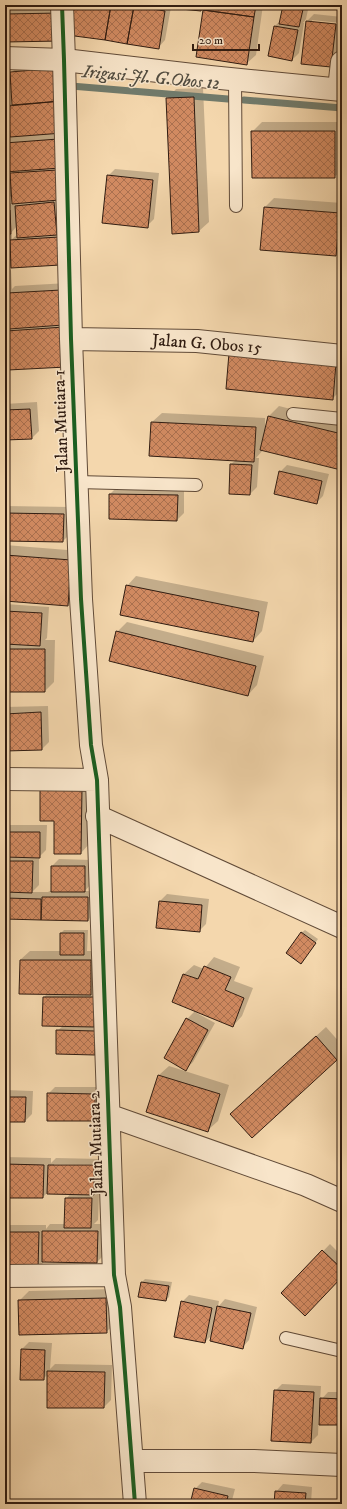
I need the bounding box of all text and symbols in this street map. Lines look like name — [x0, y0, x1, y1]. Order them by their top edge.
scale bar — [193, 26, 259, 52]
text: 20 m — [199, 33, 223, 48]
water label: Irigasi Jl. G.Obos 12 — [81, 61, 221, 95]
street label: Jalan G. Obos 15 — [149, 329, 263, 359]
street label: Jalan Mutiara 1 — [48, 369, 74, 475]
street label: Jalan Mutiara 2 — [83, 1090, 109, 1198]

